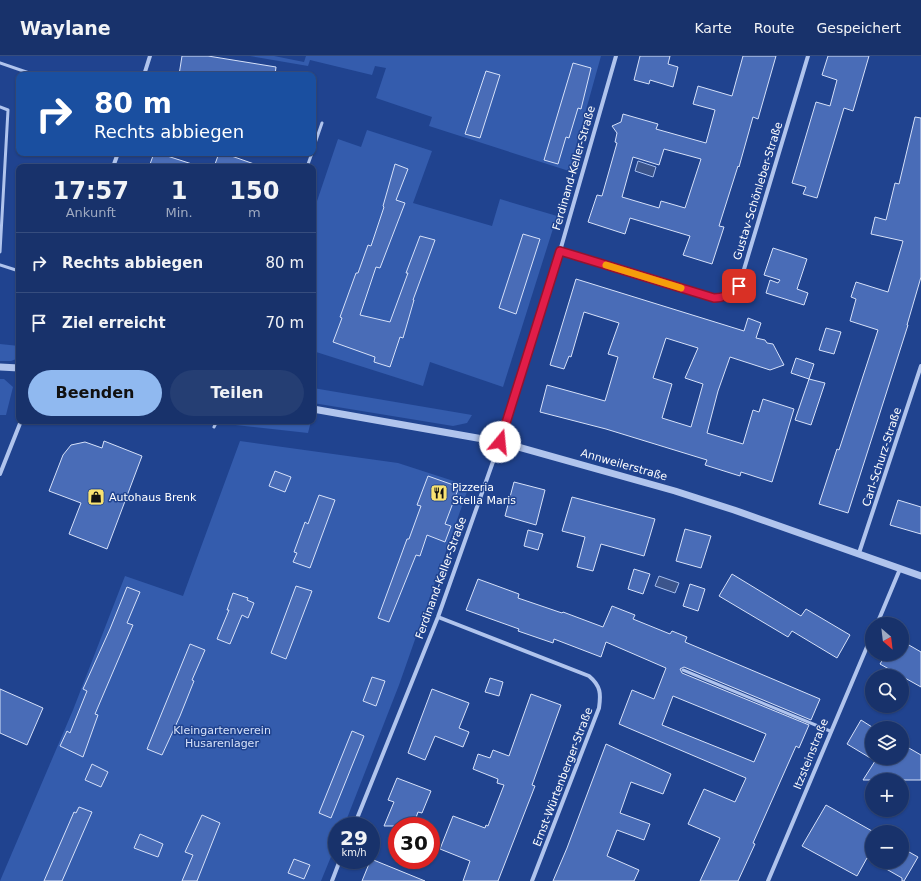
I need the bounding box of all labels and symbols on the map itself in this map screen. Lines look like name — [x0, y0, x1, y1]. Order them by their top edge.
street label: Ferdinand-Keller-Straße — [550, 104, 598, 232]
street label: Gustav-Schönleber-Straße — [731, 120, 785, 262]
pin — [722, 269, 756, 303]
street label: Carl-Schurz-Straße — [860, 406, 904, 508]
position arrow — [479, 421, 521, 463]
street label: Annweilerstraße — [579, 446, 669, 484]
place label: Pizzeria Stella Maris — [452, 481, 516, 507]
restaurant icon: Pizzeria Stella Maris — [429, 483, 449, 503]
shop icon: Autohaus Brenk — [86, 487, 106, 507]
place label: Autohaus Brenk — [109, 491, 197, 504]
street label: Ferdinand-Keller-Straße — [413, 515, 469, 641]
north arrow — [865, 617, 909, 661]
street label: Ernst-Würtenberger-Straße — [530, 706, 596, 848]
street label: Itzsteinstraße — [791, 717, 831, 791]
park label: Kleingartenverein Husarenlager — [173, 724, 271, 750]
speed limit sign: 30 — [388, 817, 440, 869]

